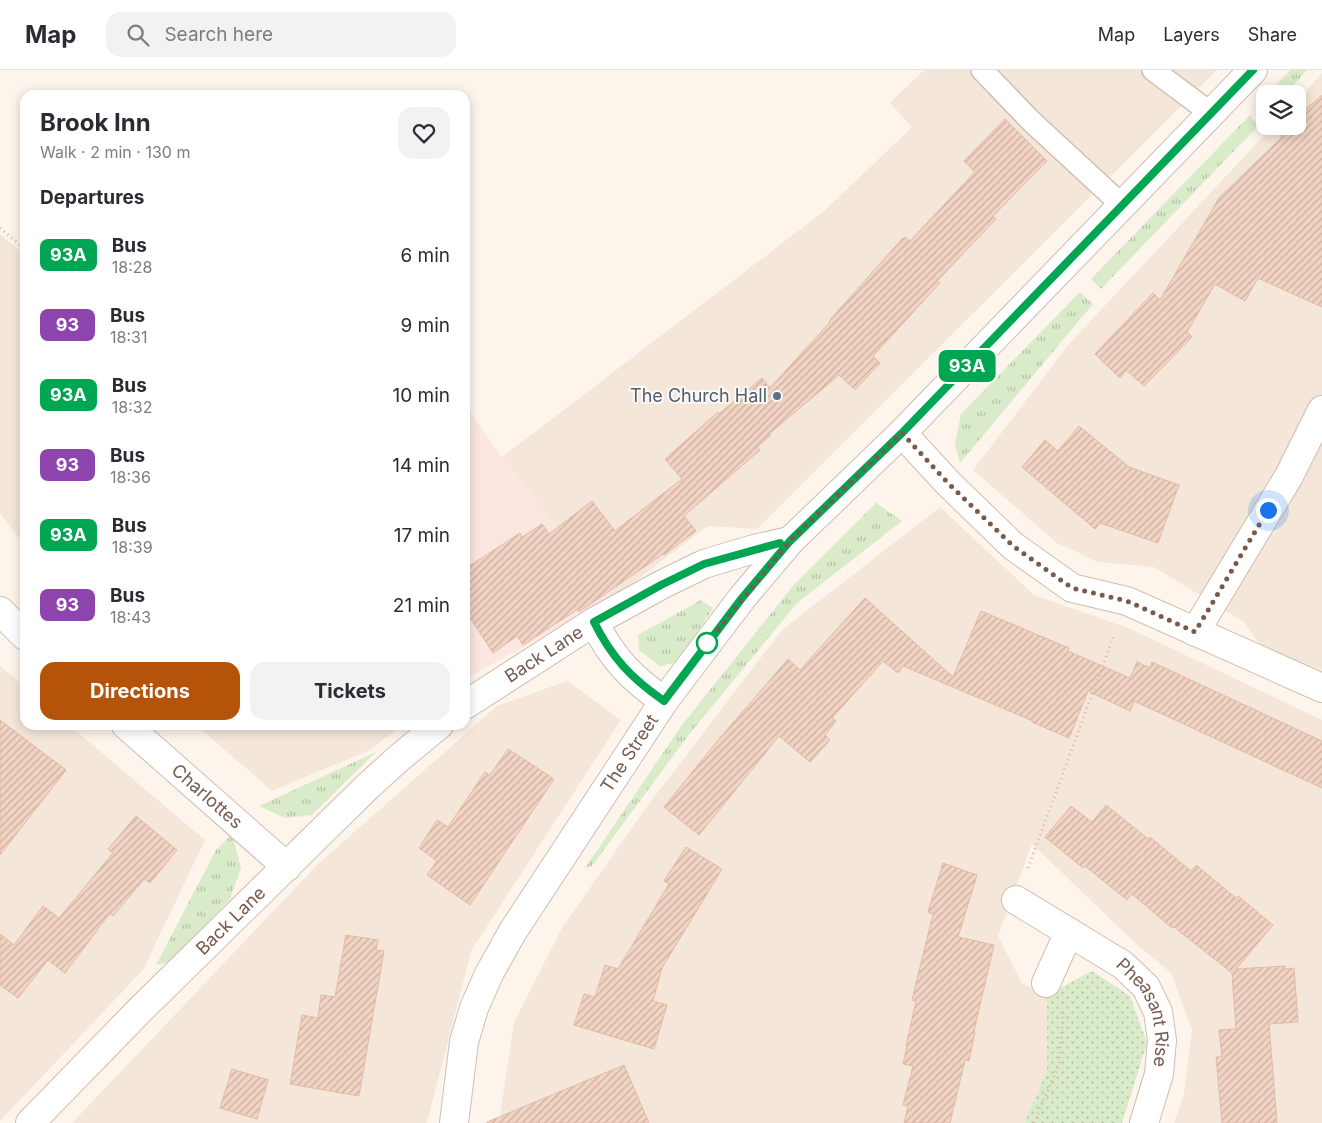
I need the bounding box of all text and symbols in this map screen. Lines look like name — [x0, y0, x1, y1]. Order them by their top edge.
search box — [106, 12, 456, 57]
text: Map — [25, 20, 76, 49]
icon: search — [124, 21, 152, 49]
text: Search here — [164, 23, 273, 46]
text: Map — [1098, 24, 1135, 45]
text: Layers — [1163, 24, 1220, 45]
text: Share — [1248, 24, 1297, 45]
map controls — [1256, 85, 1306, 135]
button: layers — [1256, 85, 1306, 135]
button: heart — [398, 107, 450, 159]
text: Brook Inn — [40, 108, 151, 137]
text: Walk · 2 min · 130 m — [40, 142, 190, 162]
text: Departures — [40, 186, 144, 209]
text: Bus — [112, 234, 147, 257]
text: 93A — [50, 244, 87, 265]
text: 6 min — [400, 244, 450, 267]
text: 18:28 — [112, 257, 152, 277]
text: Bus — [110, 304, 145, 327]
text: 93 — [56, 314, 79, 335]
text: 9 min — [400, 314, 450, 337]
text: 18:31 — [110, 327, 147, 347]
line badge: 93A — [938, 350, 996, 382]
text: 93A — [949, 355, 985, 376]
text: Bus — [112, 374, 147, 397]
text: 93A — [50, 384, 87, 405]
text: 10 min — [392, 384, 450, 407]
place label: The Church Hall — [630, 385, 767, 406]
marker: The Church Hall — [771, 390, 783, 402]
text: 18:32 — [112, 397, 152, 417]
text: Bus — [110, 444, 145, 467]
text: 93 — [56, 454, 79, 475]
text: 14 min — [392, 454, 450, 477]
text: 18:36 — [110, 467, 151, 487]
your location — [1256, 498, 1281, 523]
text: Bus — [112, 514, 147, 537]
text: 93A — [50, 524, 87, 545]
text: 17 min — [394, 524, 450, 547]
text: 18:39 — [112, 537, 153, 557]
text: Bus — [110, 584, 145, 607]
text: 93 — [56, 594, 79, 615]
text: 21 min — [393, 594, 450, 617]
text: 18:43 — [110, 607, 151, 627]
street label: Back Lane — [501, 621, 587, 687]
unlabelled marker — [696, 632, 718, 654]
button: Directions — [40, 662, 240, 720]
button: Tickets — [250, 662, 450, 720]
street label: The Street — [596, 710, 662, 796]
street label: Charlottes — [168, 759, 247, 833]
street label: Back Lane — [192, 882, 269, 959]
street label: Pheasant Rise — [1112, 953, 1173, 1068]

